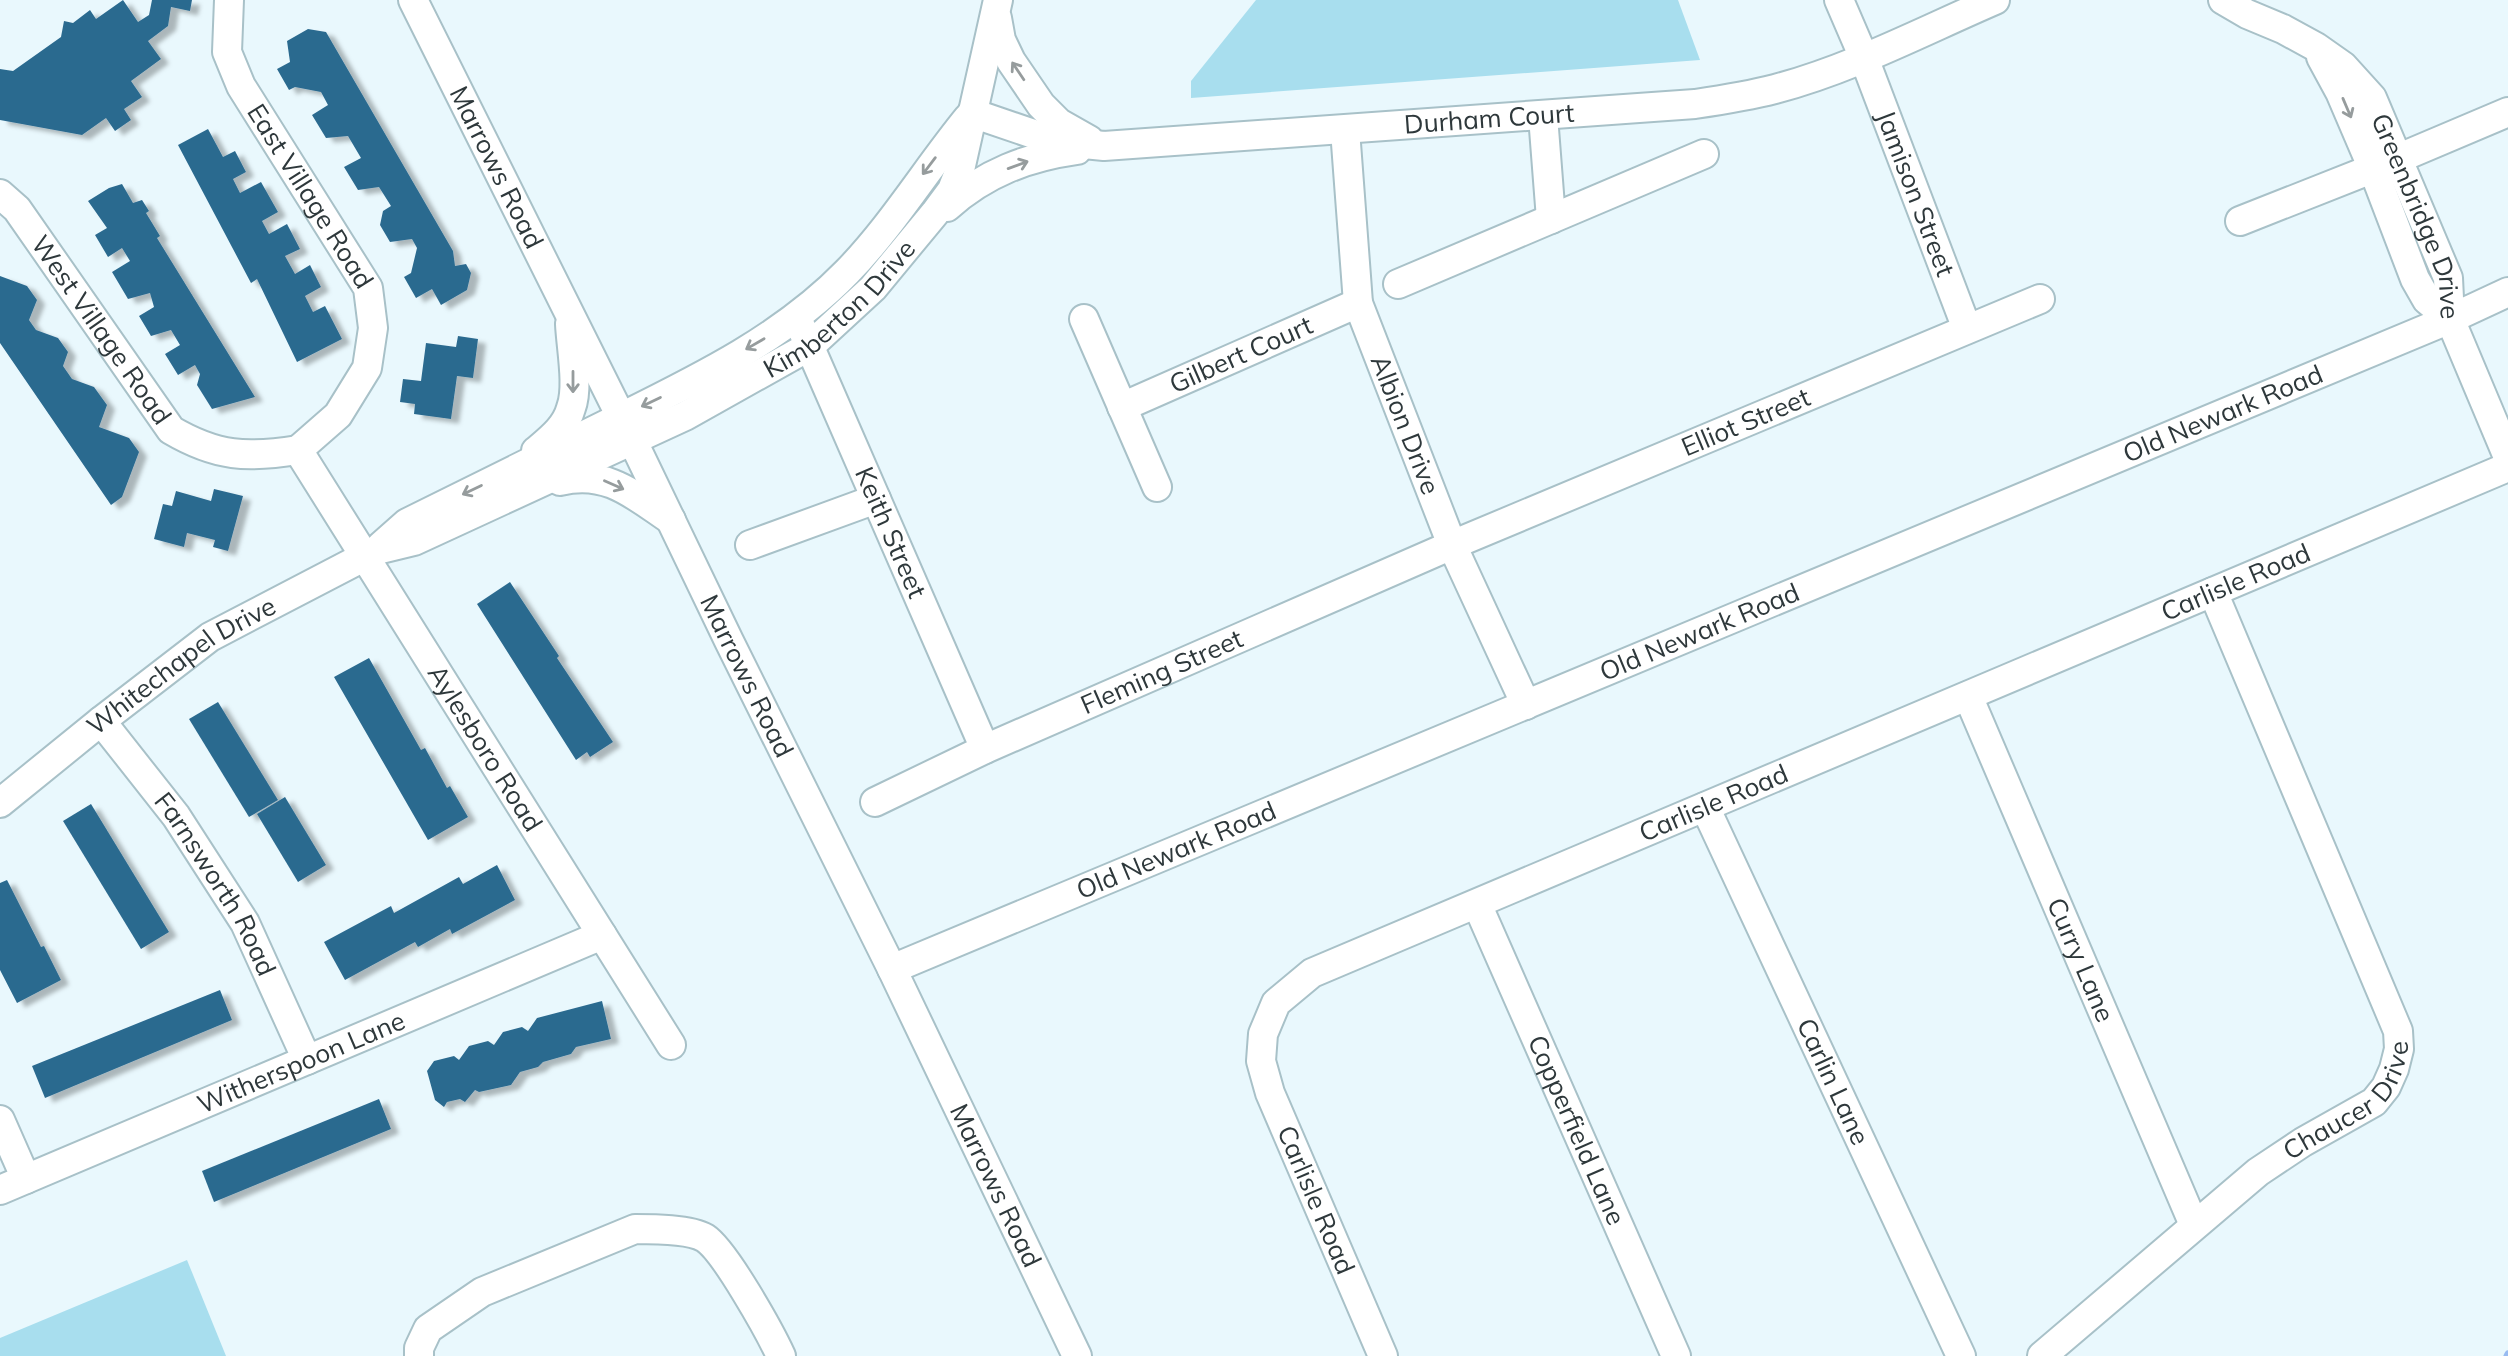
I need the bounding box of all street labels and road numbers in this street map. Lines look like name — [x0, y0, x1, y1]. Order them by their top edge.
street label: Marrows Road — [443, 80, 551, 254]
street label: Durham Court — [1403, 96, 1575, 141]
street label: East Village Road — [240, 97, 381, 295]
street label: Jamison Street — [1869, 106, 1962, 281]
street label: Greenbridge Drive — [2364, 108, 2467, 320]
street label: West Village Road — [24, 229, 179, 431]
street label: Kimberton Drive — [757, 233, 922, 385]
street label: Gilbert Court — [1164, 308, 1318, 400]
street label: Albion Drive — [1364, 350, 1448, 499]
street label: Old Newark Road — [2118, 357, 2327, 470]
street label: Elliot Street — [1676, 380, 1815, 463]
street label: Keith Street — [848, 462, 934, 603]
street label: Carlisle Road — [2156, 536, 2315, 628]
street label: Old Newark Road — [1594, 575, 1804, 688]
street label: Whitechapel Drive — [80, 589, 281, 742]
street label: Marrows Road — [693, 589, 801, 763]
street label: Fleming Street — [1075, 621, 1248, 721]
street label: Aylesboro Road — [421, 658, 550, 838]
street label: Carlisle Road — [1634, 757, 1793, 849]
street label: Farnsworth Road — [148, 785, 284, 981]
street label: Old Newark Road — [1071, 794, 1281, 906]
street label: Curry Lane — [2040, 893, 2122, 1027]
street label: Witherspoon Lane — [192, 1003, 410, 1121]
street label: Carlin Lane — [1790, 1013, 1877, 1150]
street label: Copperfield Lane — [1521, 1030, 1633, 1230]
street label: Chaucer Drive — [2276, 1040, 2415, 1167]
street label: Marrows Road — [943, 1098, 1049, 1272]
street label: Carlisle Road — [1270, 1120, 1363, 1279]

